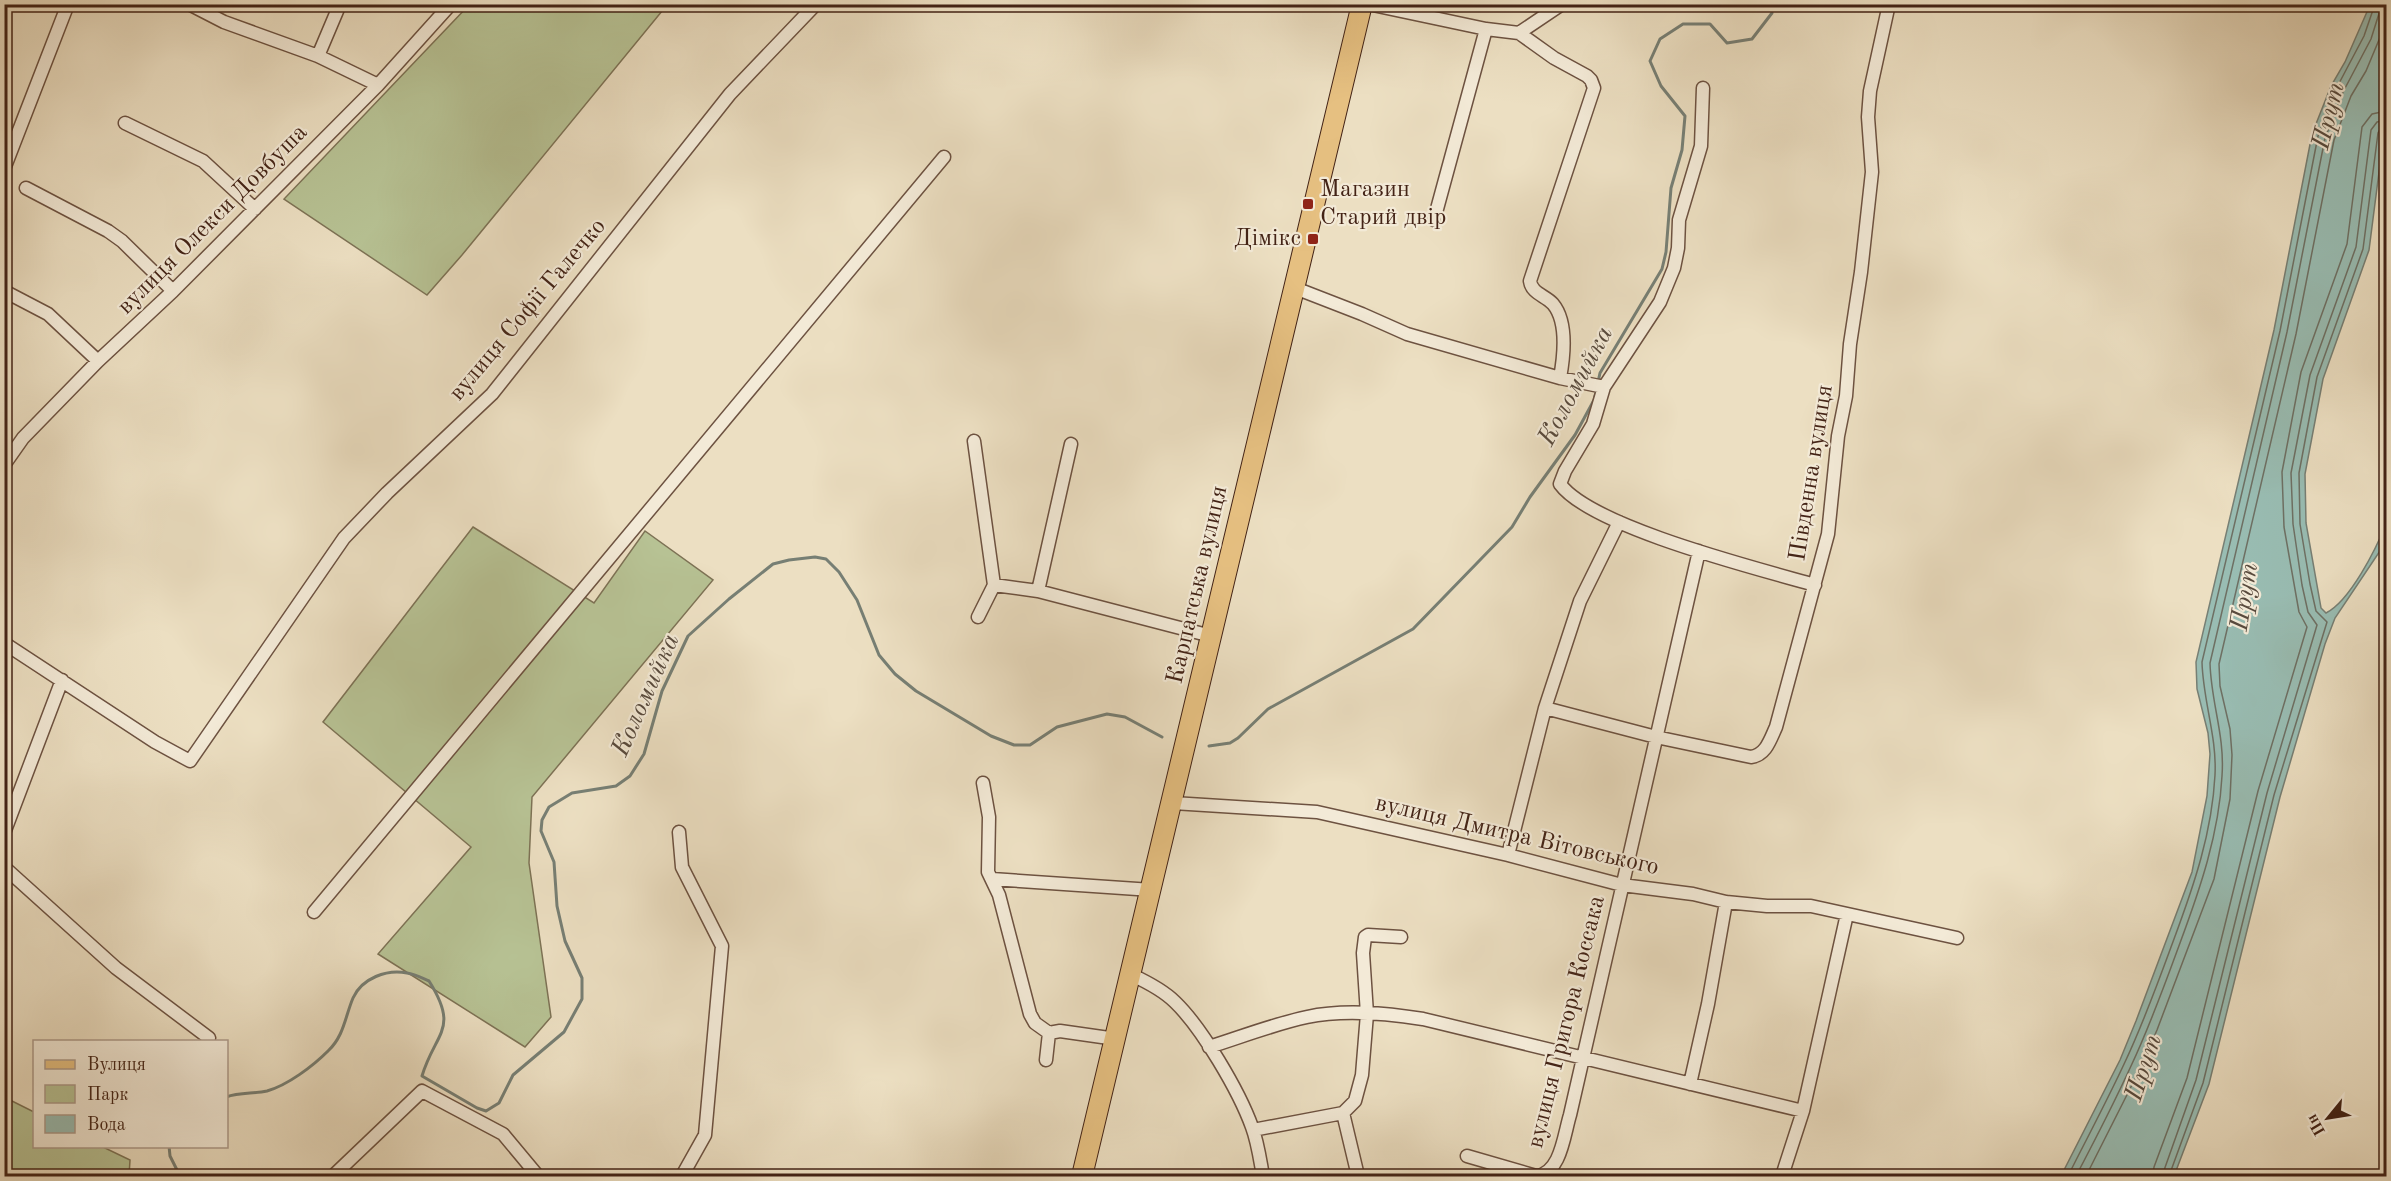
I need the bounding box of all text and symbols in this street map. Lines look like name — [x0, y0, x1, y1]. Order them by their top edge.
water label: Прут — [2308, 79, 2350, 153]
street label: вулиця Олекси Довбуша — [113, 120, 313, 320]
place label: Магазин Старий двір — [1320, 178, 1446, 230]
marker: Магазин Старий двір — [1301, 197, 1315, 211]
street label: вулиця Софії Галечко — [445, 214, 611, 406]
place label: Дімікс — [1234, 227, 1301, 251]
marker: Дімікс — [1306, 232, 1320, 246]
water label: Коломийка — [1533, 322, 1618, 451]
street label: Південна вулиця — [1786, 383, 1838, 563]
street label: Карпатська вулиця — [1164, 484, 1232, 686]
water label: Прут — [2227, 561, 2263, 634]
water label: Коломийка — [607, 630, 685, 761]
street label: вулиця Дмитра Вітовського — [1373, 792, 1661, 880]
street label: вулиця Григора Коссака — [1524, 893, 1610, 1151]
water label: Прут — [2121, 1031, 2167, 1106]
legend — [33, 1040, 228, 1148]
text: Вулиця — [87, 1056, 146, 1074]
text: Парк — [87, 1086, 128, 1104]
north arrow — [2298, 1088, 2358, 1148]
text: Пн — [2304, 1111, 2329, 1138]
text: Вода — [87, 1116, 126, 1134]

